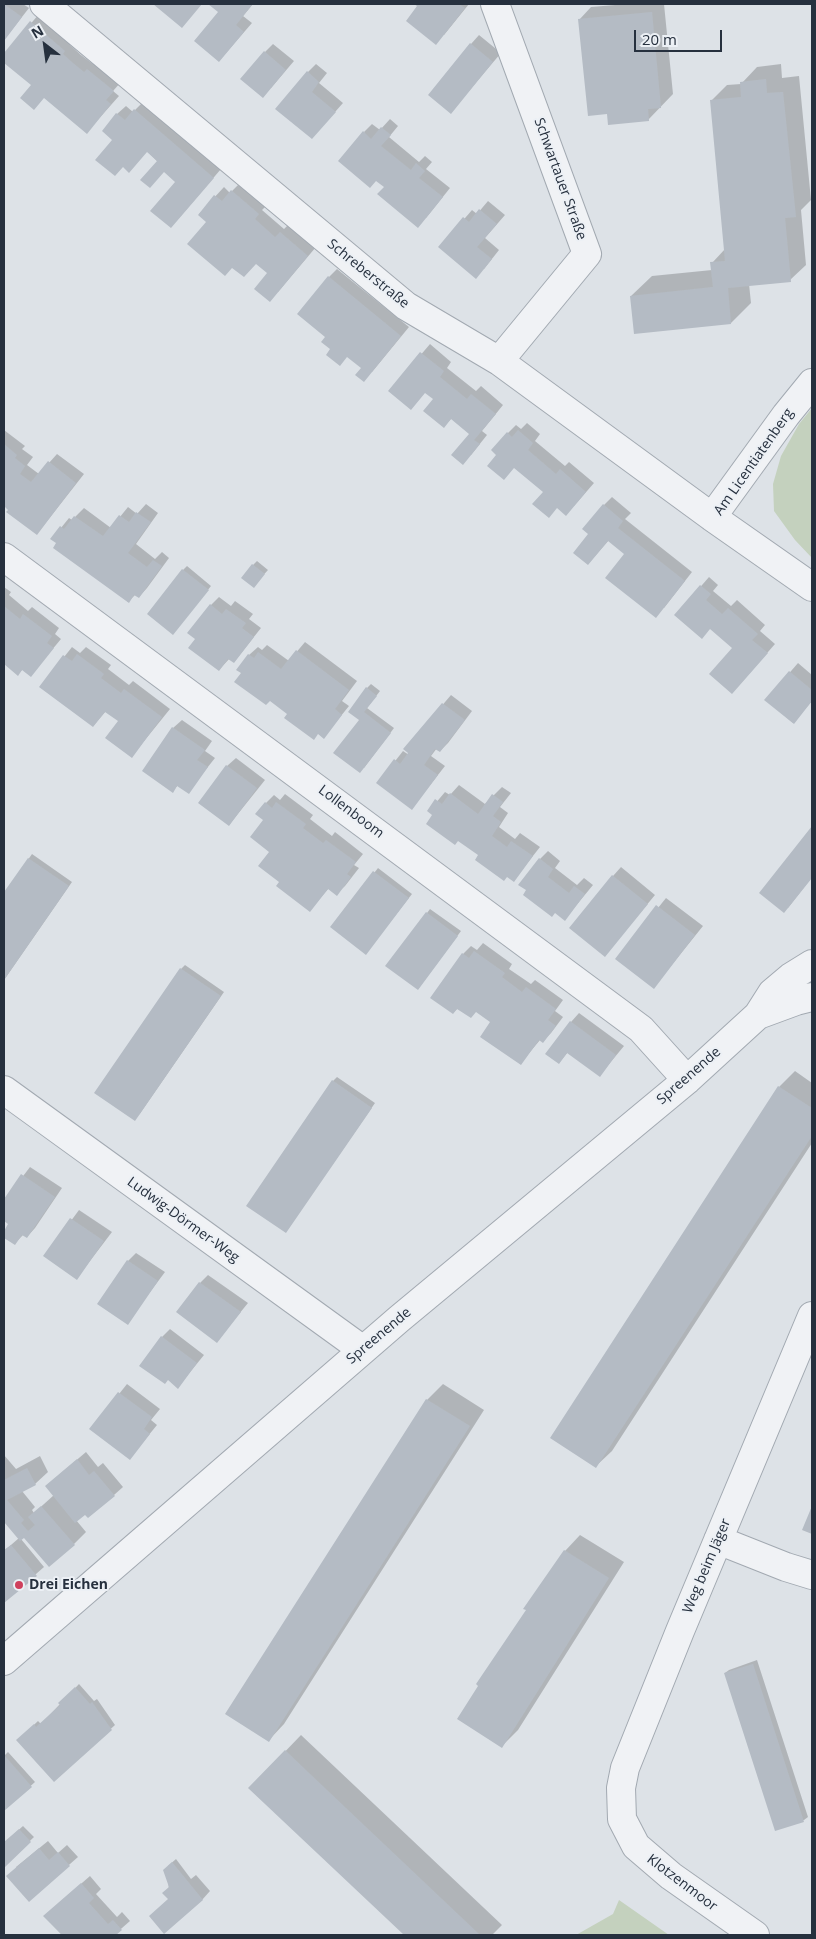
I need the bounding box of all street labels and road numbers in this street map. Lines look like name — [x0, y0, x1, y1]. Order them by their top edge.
street label: Schwartauer Straße — [530, 116, 590, 242]
street label: Schreberstraße — [324, 236, 412, 312]
street label: Am Licentiatenberg — [711, 405, 797, 519]
street label: Lollenboom — [315, 782, 387, 842]
street label: Spreenende — [654, 1044, 724, 1108]
street label: Ludwig-Dörmer-Weg — [124, 1174, 242, 1266]
street label: Spreenende — [343, 1304, 415, 1368]
street label: Weg beim Jäger — [679, 1516, 735, 1616]
street label: Klotzenmoor — [643, 1851, 721, 1915]

